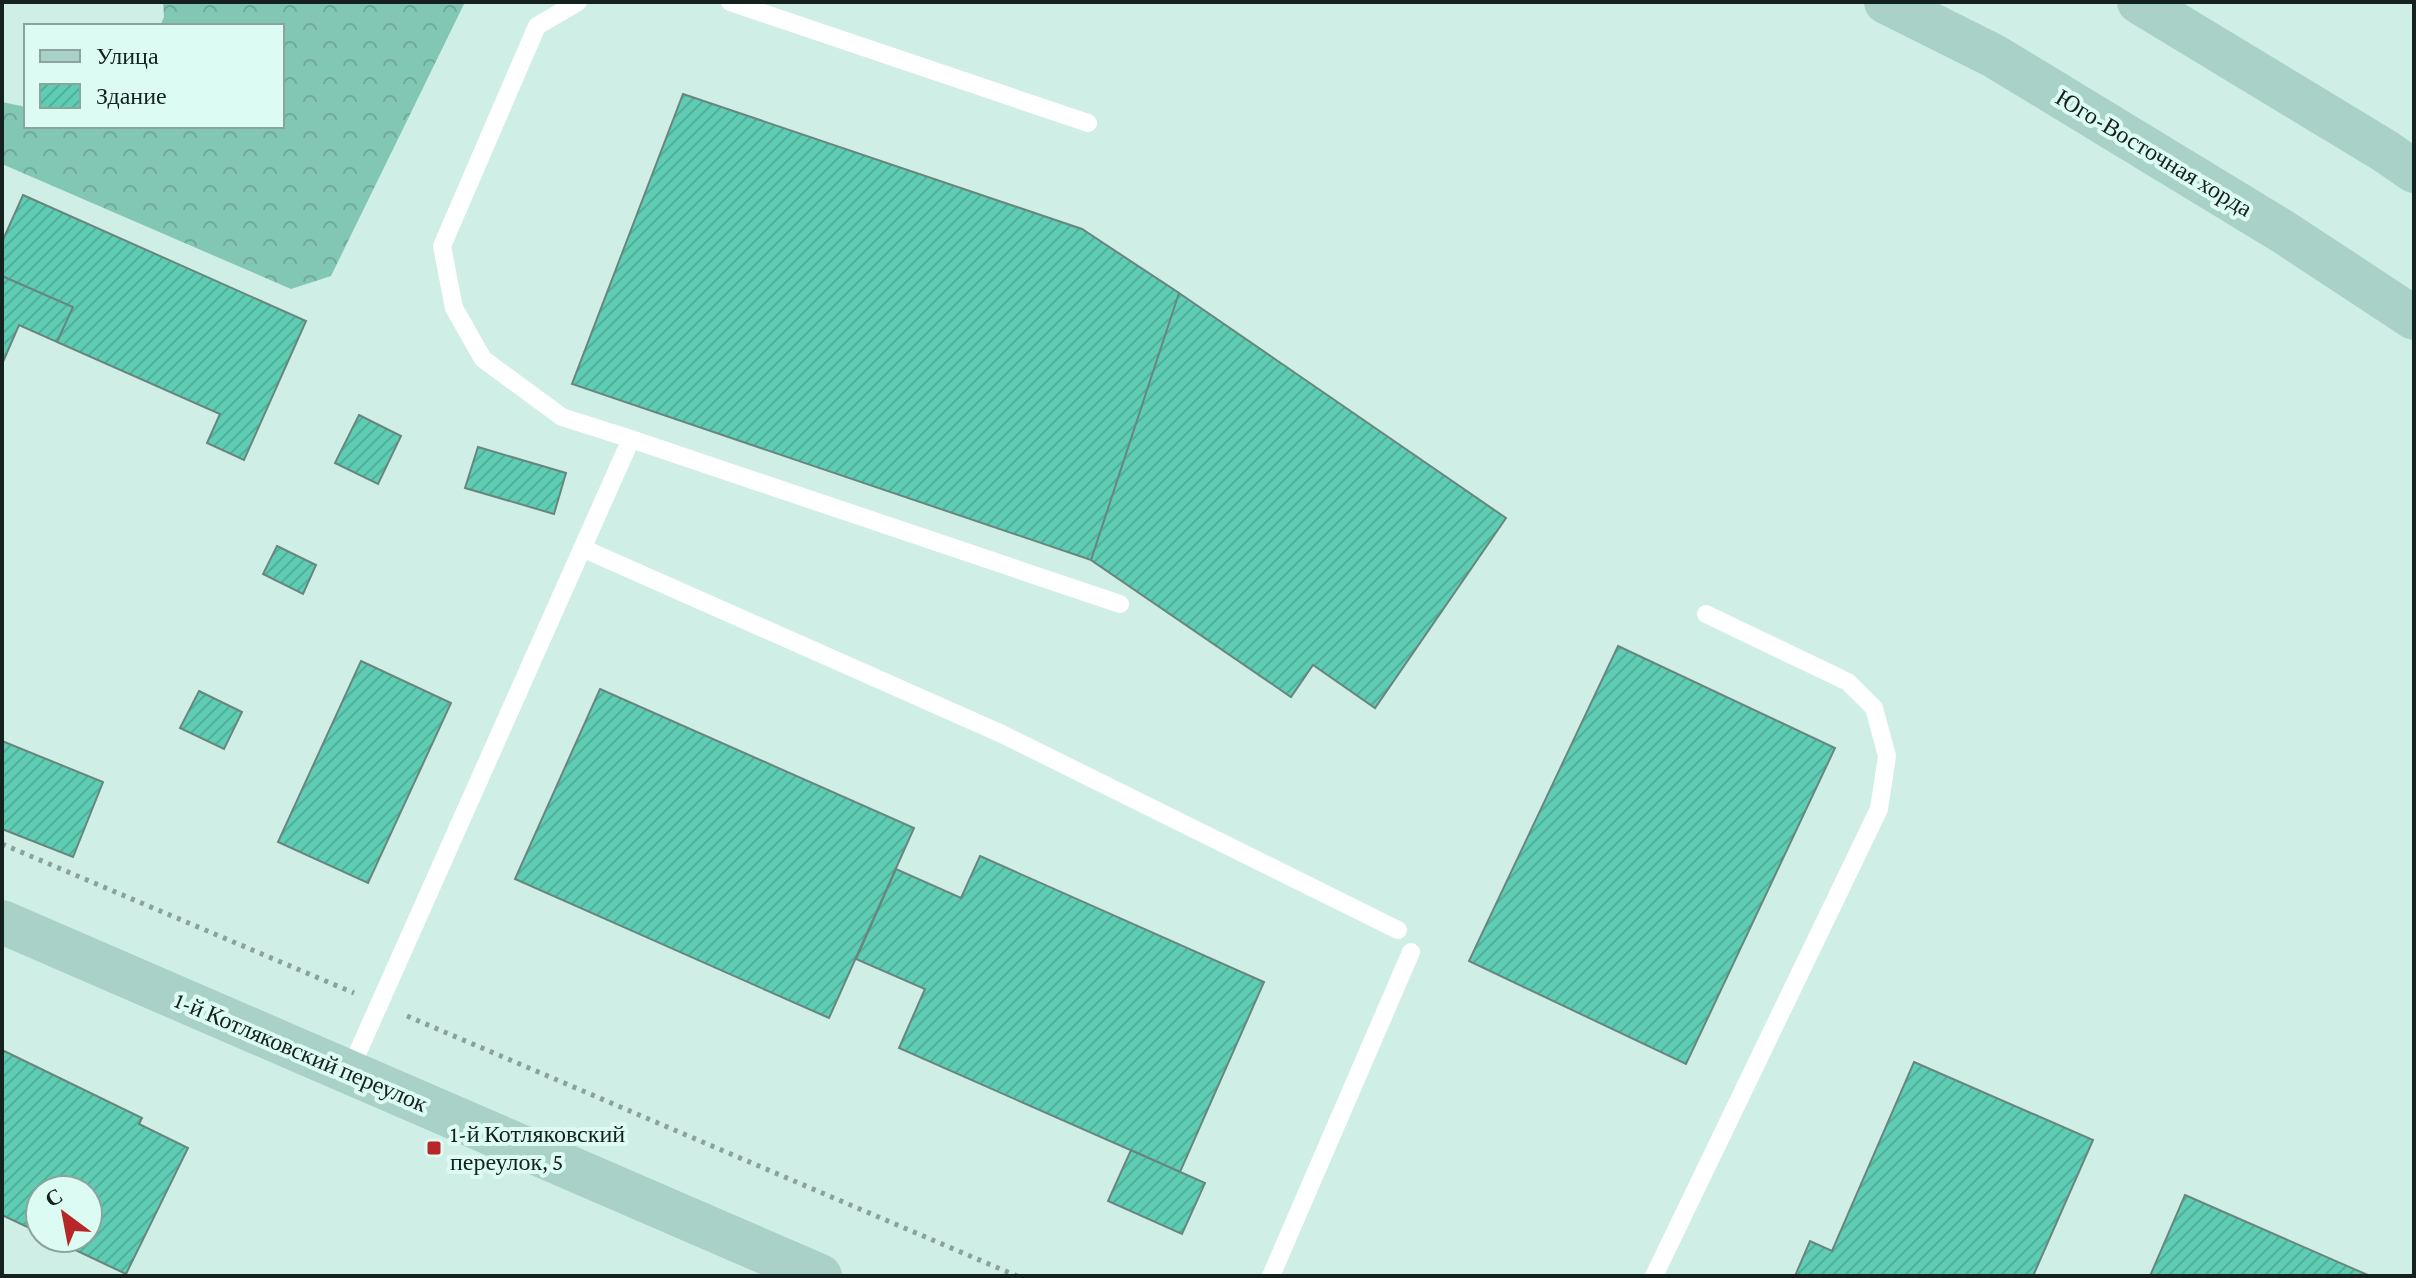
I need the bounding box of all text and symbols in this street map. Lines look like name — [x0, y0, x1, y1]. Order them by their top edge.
legend — [24, 24, 284, 128]
text: Улица — [96, 42, 159, 69]
text: Здание — [96, 82, 167, 109]
street label: Юго-Восточная хорда — [2051, 83, 2258, 222]
street label: 1-й Котляковский переулок — [171, 986, 432, 1117]
place label: 1-й Котляковский переулок, 5 — [450, 1120, 625, 1175]
marker: 1-й Котляковский переулок, 5 — [425, 1139, 443, 1157]
north arrow — [24, 1174, 104, 1254]
text: С — [40, 1183, 67, 1212]

